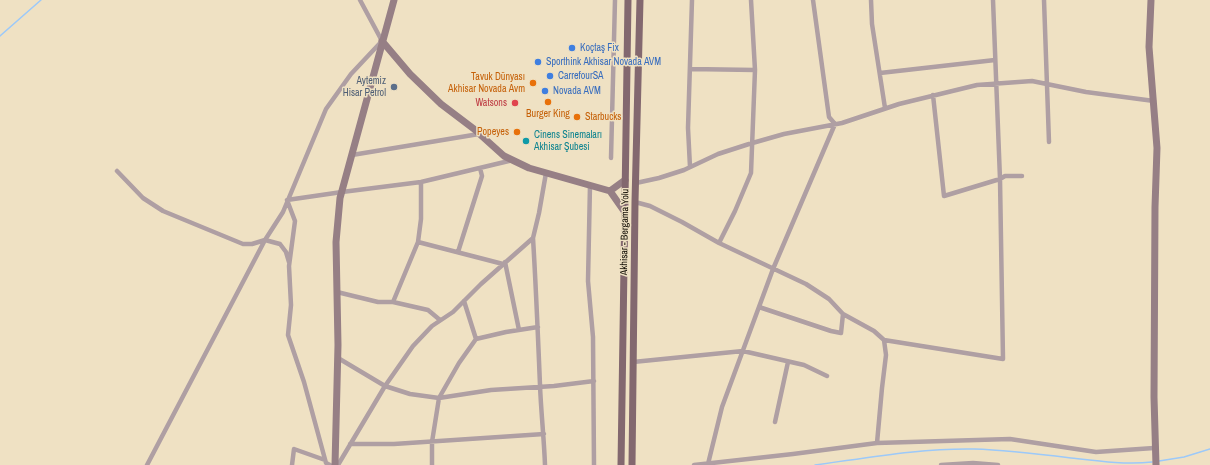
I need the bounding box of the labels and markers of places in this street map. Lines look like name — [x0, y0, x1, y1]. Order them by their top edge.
place label: Koçtaş Fix — [580, 42, 619, 54]
marker: Koçtaş Fix — [567, 43, 577, 53]
place label: Sporthink Akhisar Novada AVM — [546, 56, 661, 68]
marker: Sporthink Akhisar Novada AVM — [533, 57, 543, 67]
place label: CarrefourSA — [558, 70, 604, 82]
place label: Tavuk Dünyası Akhisar Novada Avm — [448, 71, 525, 94]
marker: CarrefourSA — [545, 71, 555, 81]
place label: Aytemiz Hisar Petrol — [343, 75, 386, 98]
marker: Tavuk Dünyası Akhisar Novada Avm — [528, 78, 538, 88]
marker: Aytemiz Hisar Petrol — [389, 82, 399, 92]
place label: Novada AVM — [553, 85, 601, 97]
marker: Novada AVM — [540, 86, 550, 96]
place label: Watsons — [475, 97, 507, 109]
marker: Burger King — [543, 97, 553, 107]
marker: Watsons — [510, 98, 520, 108]
place label: Burger King — [526, 108, 570, 120]
place label: Starbucks — [585, 111, 621, 123]
marker: Starbucks — [572, 112, 582, 122]
place label: Popeyes — [477, 126, 509, 138]
marker: Popeyes — [512, 127, 522, 137]
place label: Cinens Sinemaları Akhisar Şubesi — [534, 129, 602, 152]
marker: Cinens Sinemaları Akhisar Şubesi — [521, 136, 531, 146]

